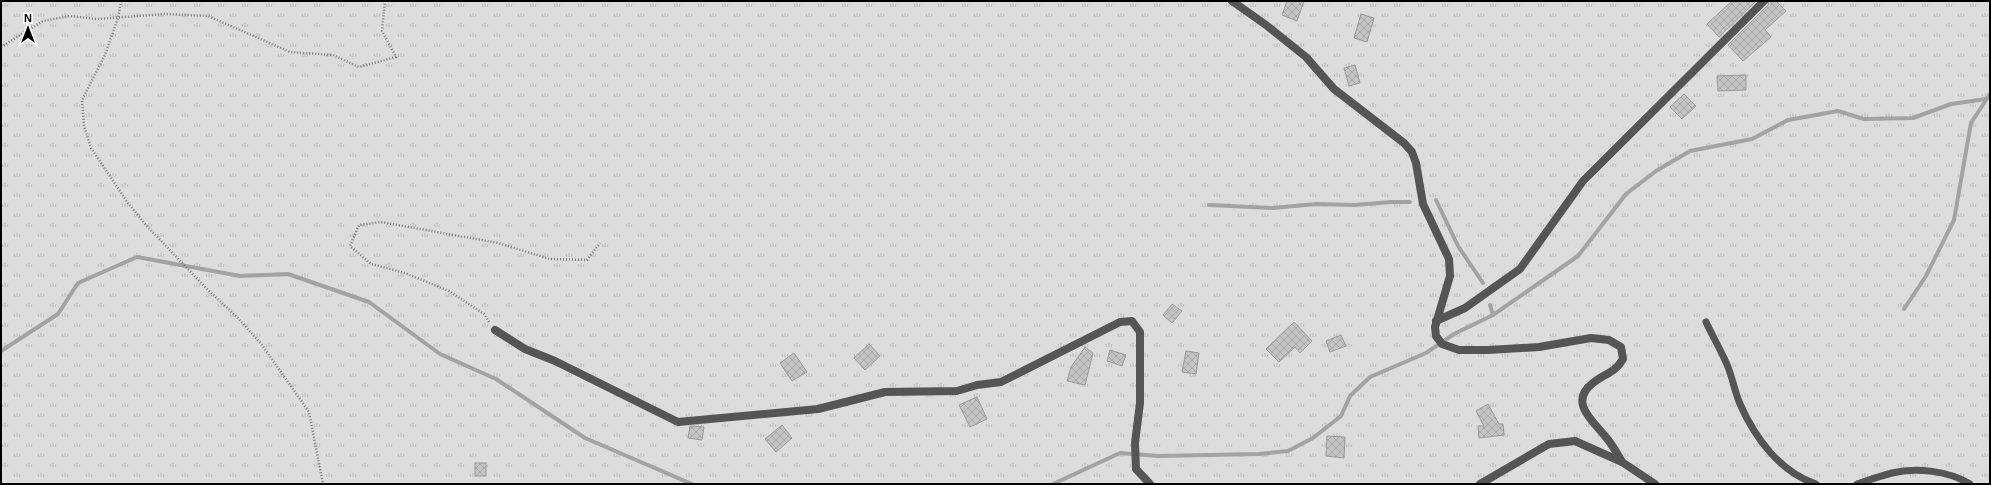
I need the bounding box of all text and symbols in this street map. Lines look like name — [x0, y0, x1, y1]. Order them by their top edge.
north arrow — [8, 8, 48, 48]
text: N — [24, 12, 32, 24]

